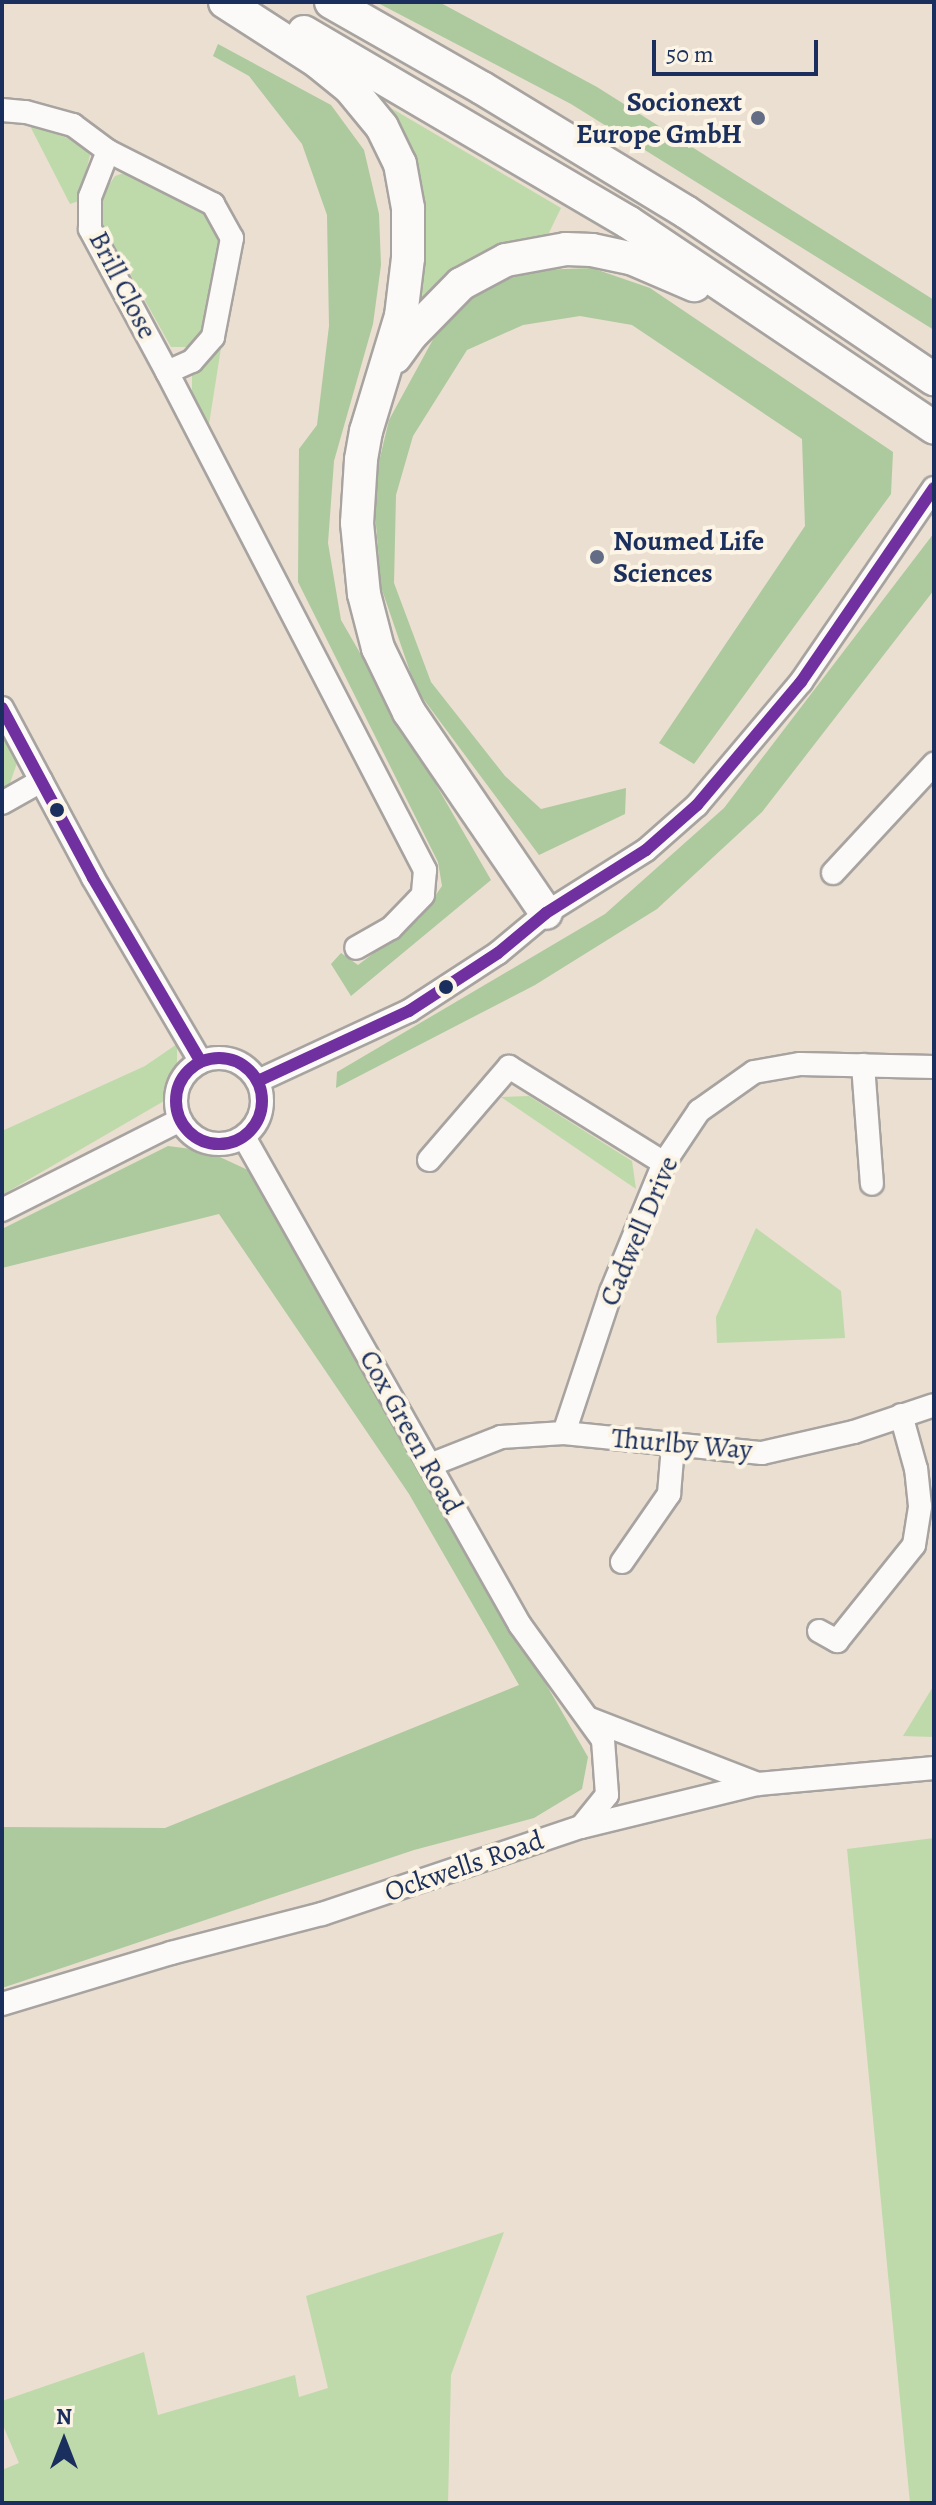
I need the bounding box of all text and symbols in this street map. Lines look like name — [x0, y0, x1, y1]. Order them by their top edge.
scale bar — [656, 24, 822, 74]
text: 50 m — [666, 38, 714, 70]
place label: Socionext Europe GmbH — [576, 85, 742, 151]
marker: Socionext Europe GmbH — [749, 109, 767, 127]
street label: Brill Close — [82, 226, 164, 344]
place label: Noumed Life Sciences — [613, 524, 764, 590]
marker: Noumed Life Sciences — [588, 548, 606, 566]
unlabelled marker — [49, 802, 65, 818]
unlabelled marker — [438, 979, 454, 995]
street label: Cadwell Drive — [592, 1151, 686, 1311]
street label: Cox Green Road — [352, 1344, 470, 1520]
street label: Thurlby Way — [610, 1421, 754, 1467]
street label: Ockwells Road — [380, 1823, 548, 1909]
north arrow — [24, 2401, 104, 2481]
text: N — [56, 2402, 72, 2432]

